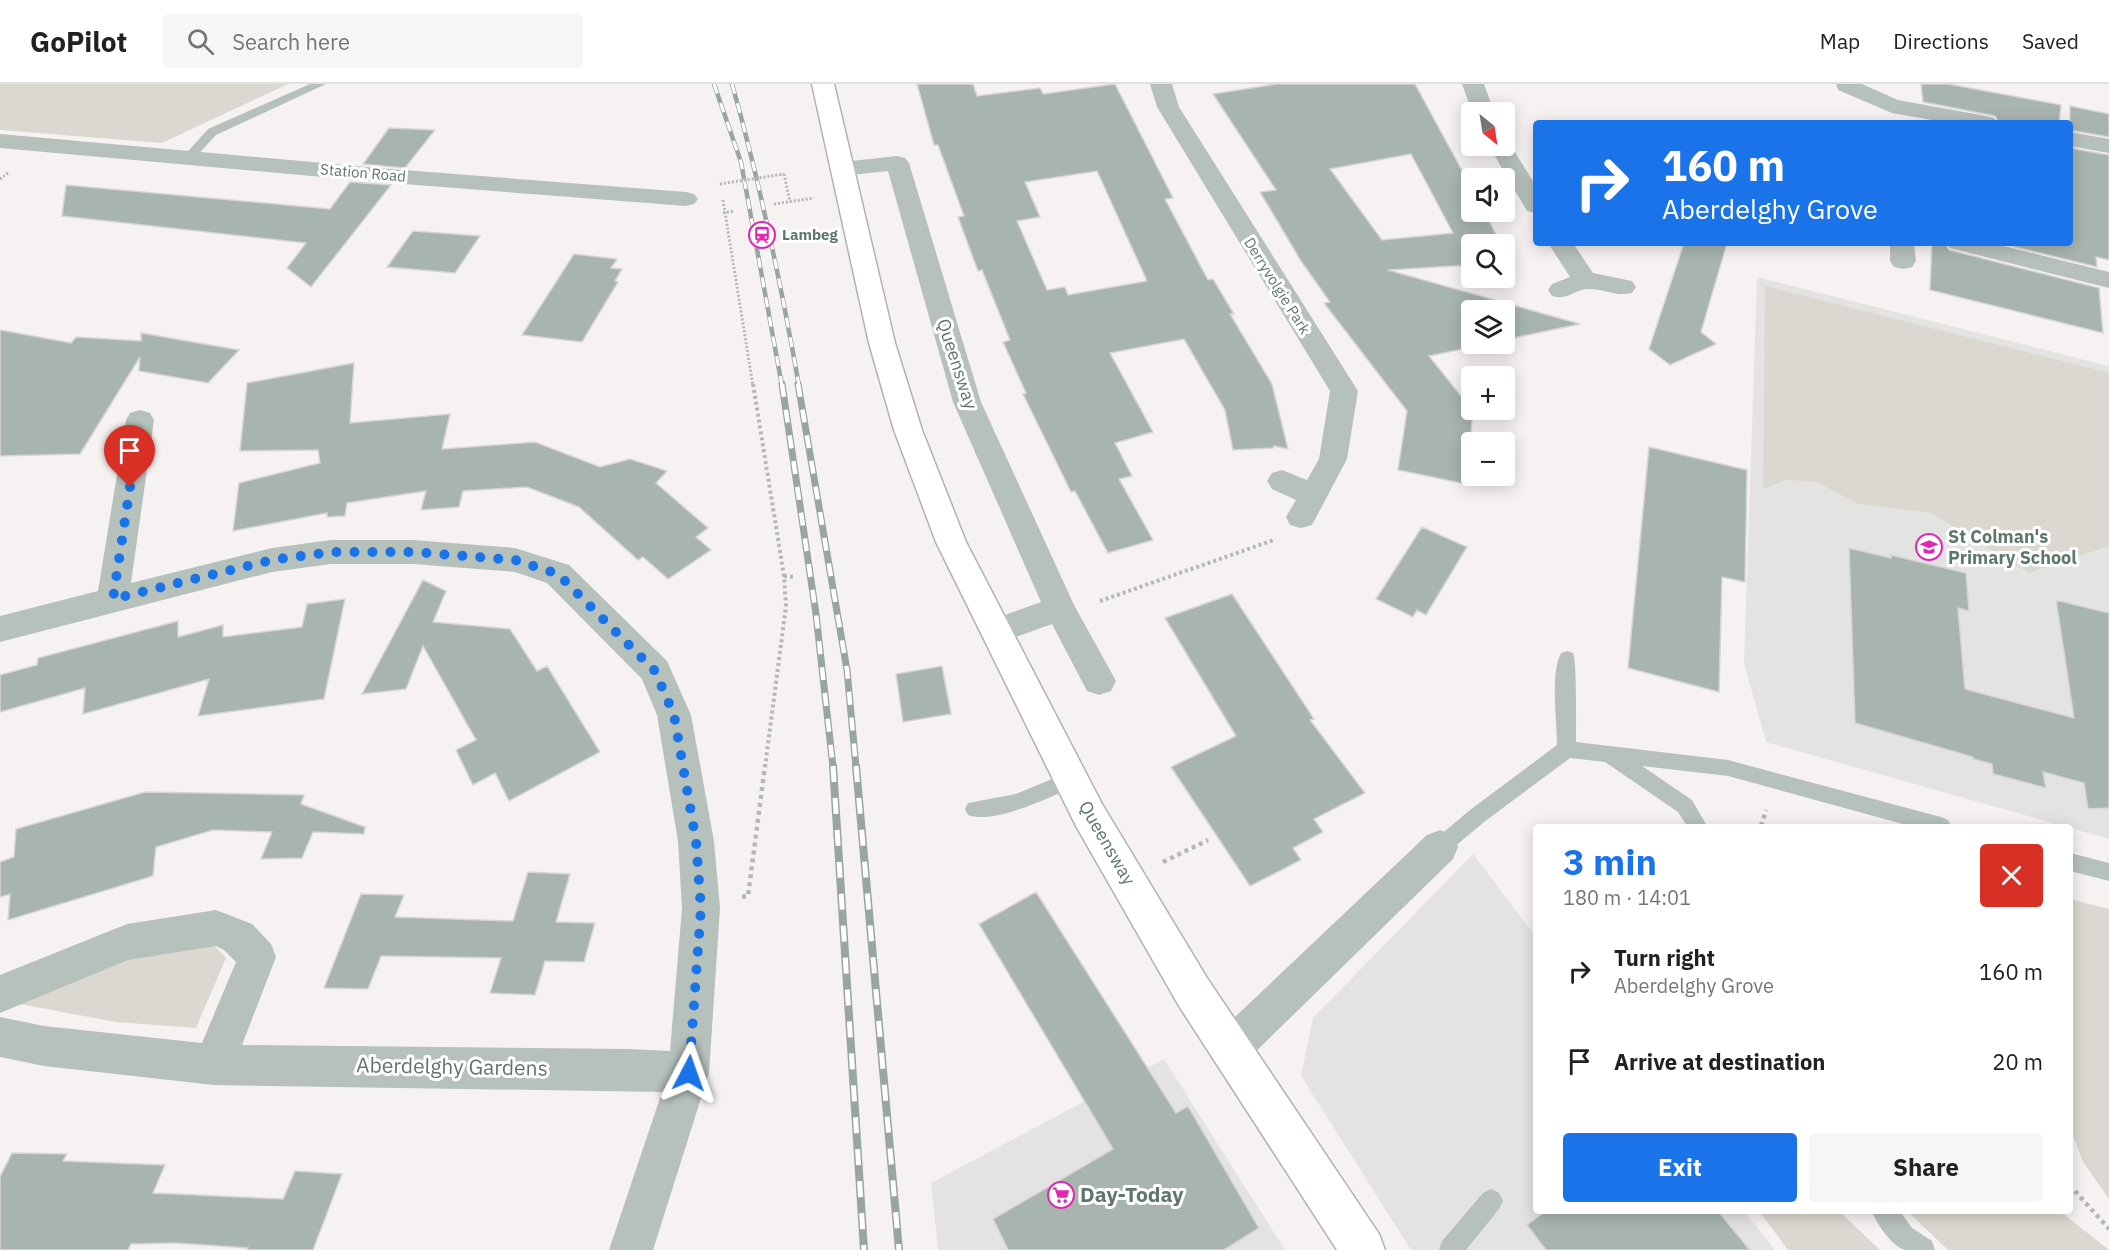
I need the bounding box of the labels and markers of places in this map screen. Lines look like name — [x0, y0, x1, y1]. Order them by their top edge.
station icon: Lambeg — [747, 220, 777, 250]
place label: Lambeg — [782, 225, 839, 244]
pin — [104, 425, 155, 487]
place label: St Colman's Primary School — [1948, 525, 2077, 569]
school or university icon: St Colman's Primary School — [1914, 532, 1944, 562]
supermarket icon: Day-Today — [1046, 1180, 1076, 1210]
place label: Day-Today — [1080, 1180, 1184, 1208]

